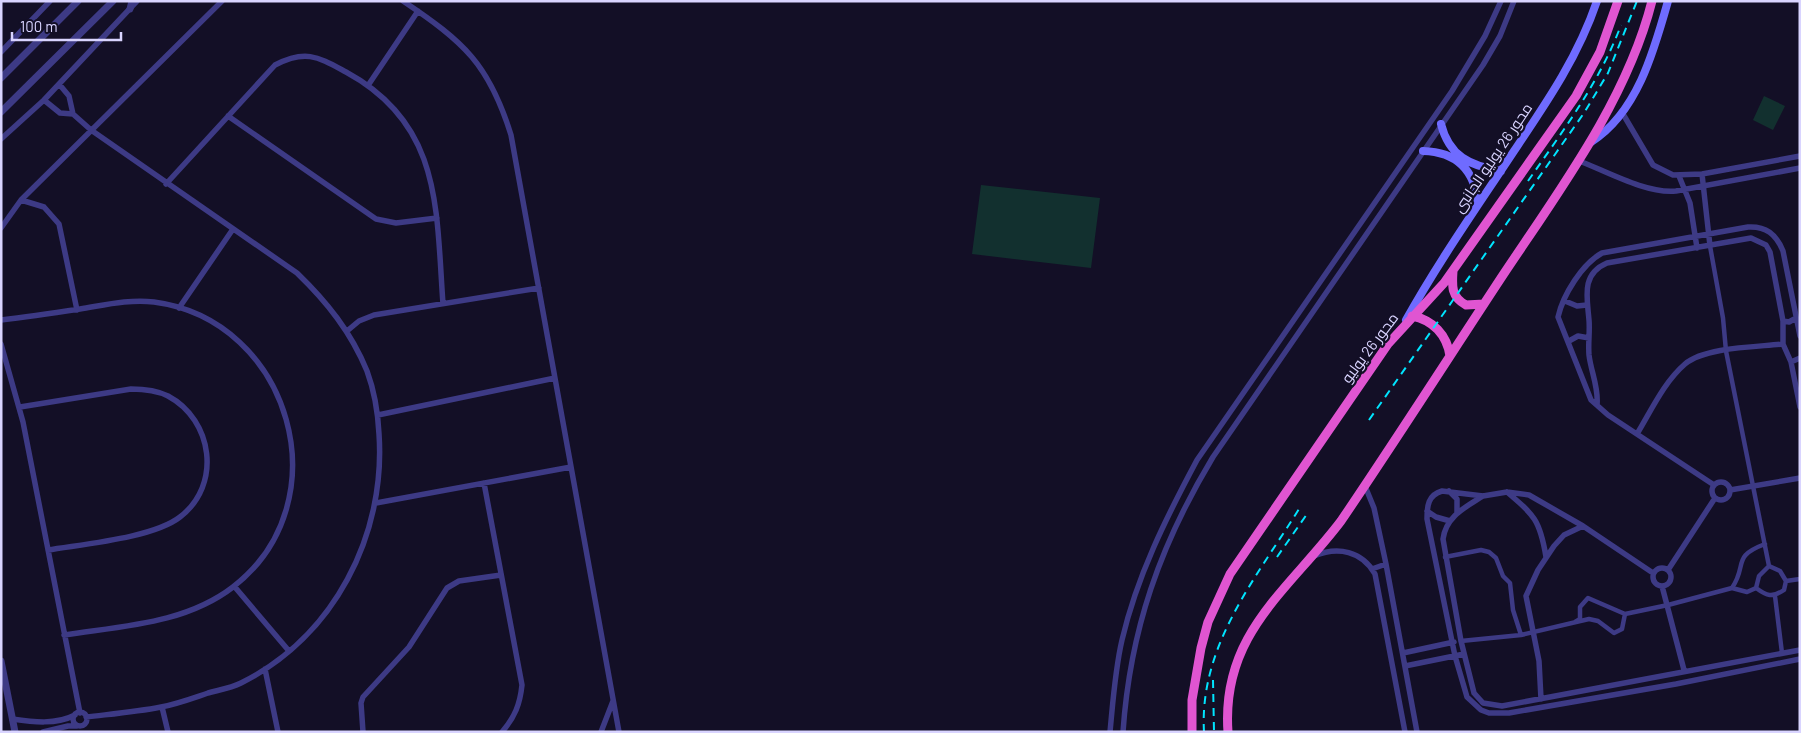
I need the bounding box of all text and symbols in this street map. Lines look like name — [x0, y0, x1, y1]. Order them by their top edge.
scale bar — [12, 10, 121, 42]
text: 100 m — [20, 17, 58, 35]
street label: محور 26 يوليو الجانبى — [1449, 99, 1537, 217]
street label: محور 26 يوليو — [1337, 309, 1402, 387]

